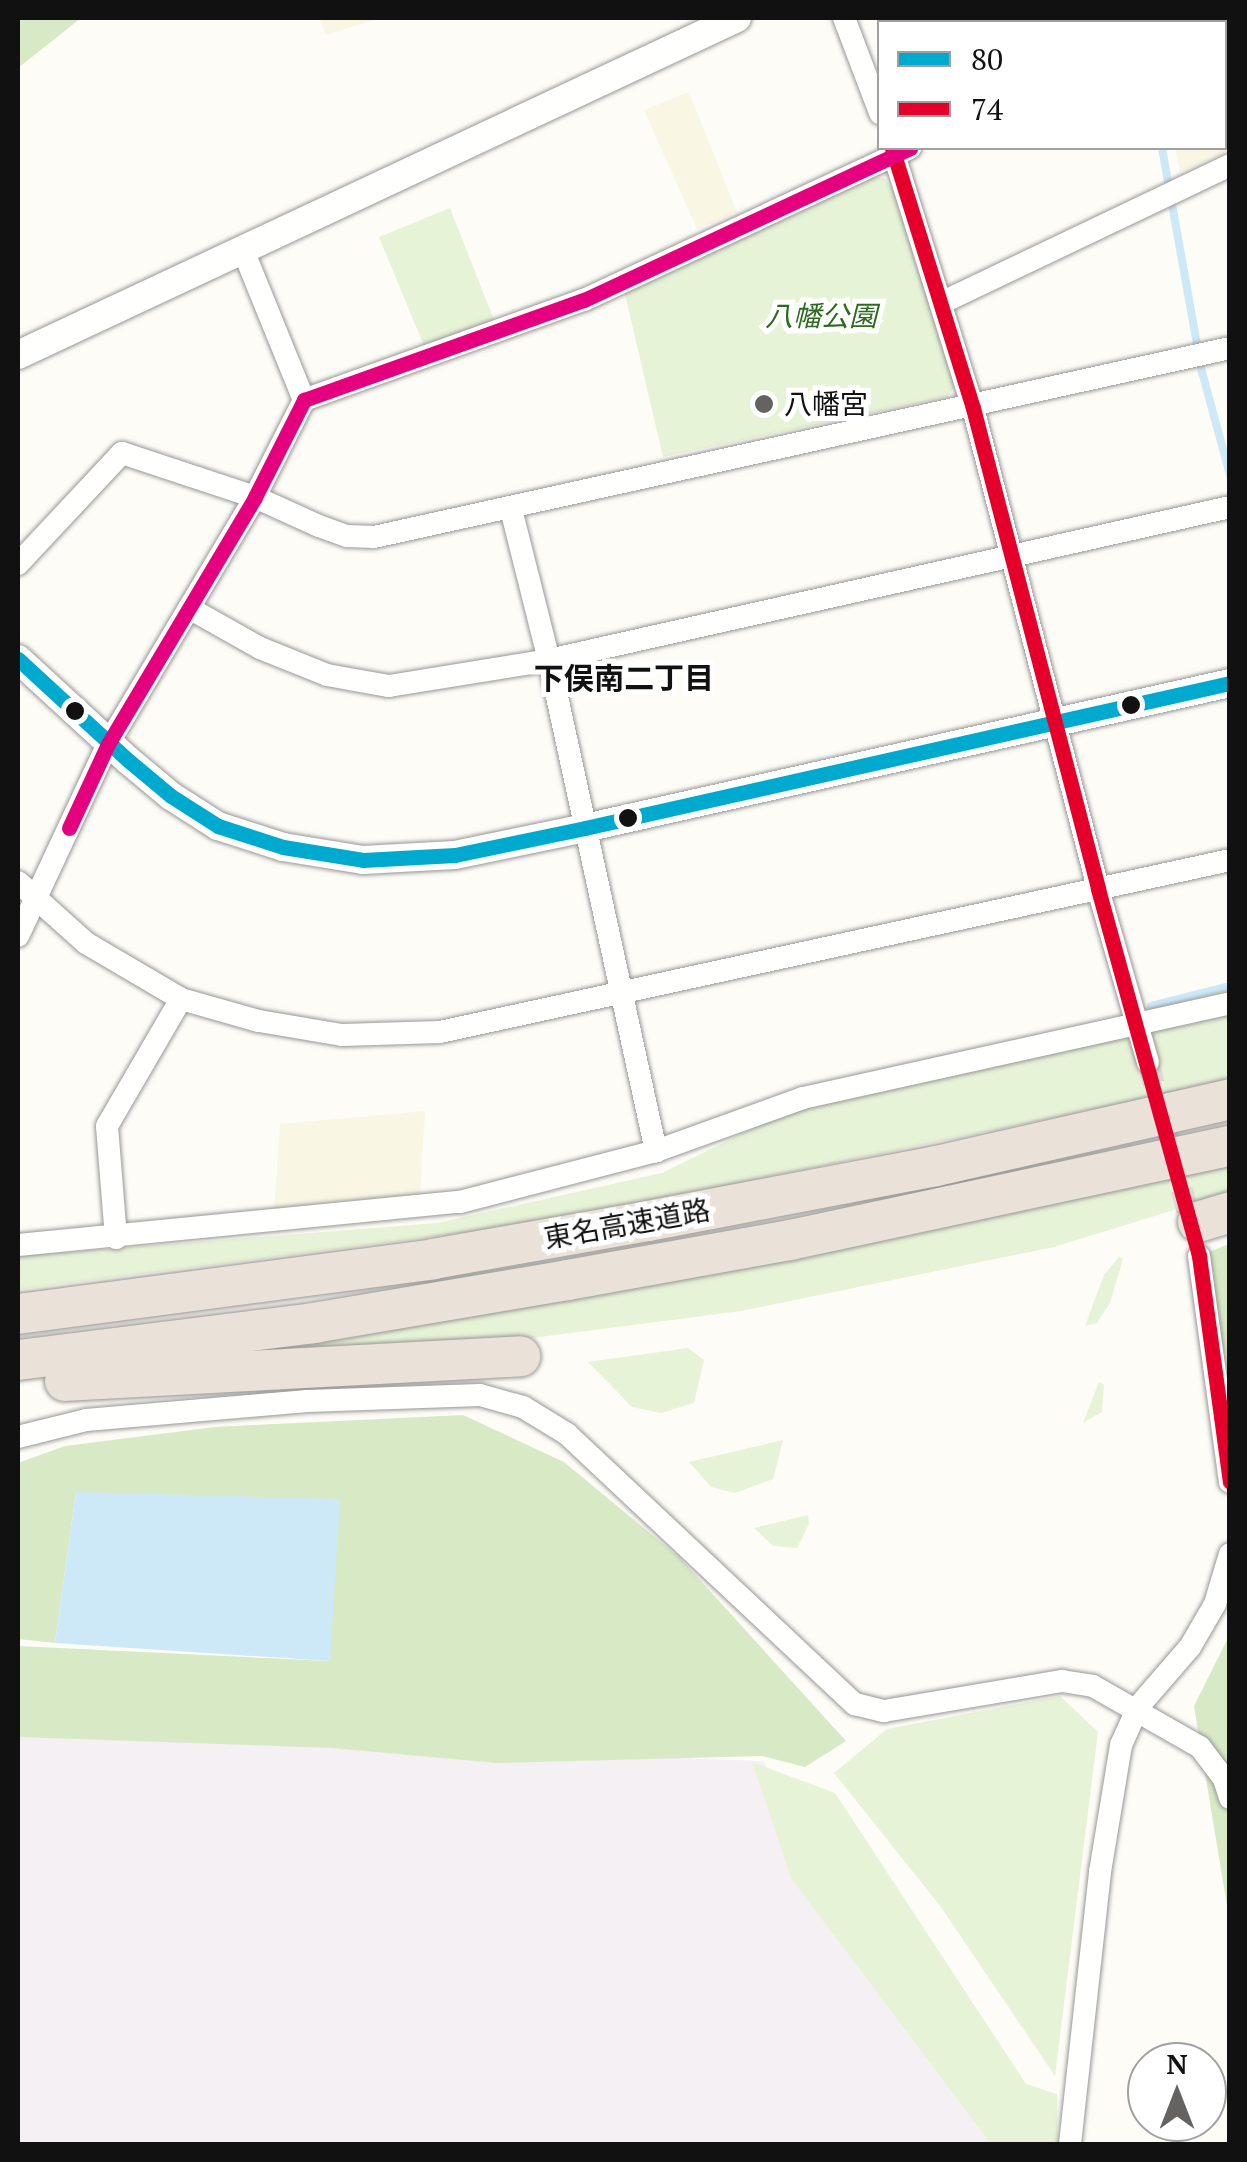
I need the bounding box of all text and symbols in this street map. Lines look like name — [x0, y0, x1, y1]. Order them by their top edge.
legend — [877, 20, 1227, 150]
text: 80 — [971, 39, 1003, 79]
text: 74 — [971, 89, 1003, 129]
park label: 八幡公園 — [765, 299, 877, 333]
place label: 八幡宮 — [784, 387, 868, 421]
marker: 八幡宮 — [753, 393, 775, 415]
district label: 下俣南二丁目 — [534, 660, 714, 696]
unlabelled marker — [1121, 695, 1141, 715]
unlabelled marker — [65, 701, 85, 721]
unlabelled marker — [618, 808, 638, 828]
street label: 東名高速道路 — [541, 1193, 713, 1255]
north arrow — [1127, 2042, 1227, 2142]
text: N — [1166, 2045, 1188, 2082]

